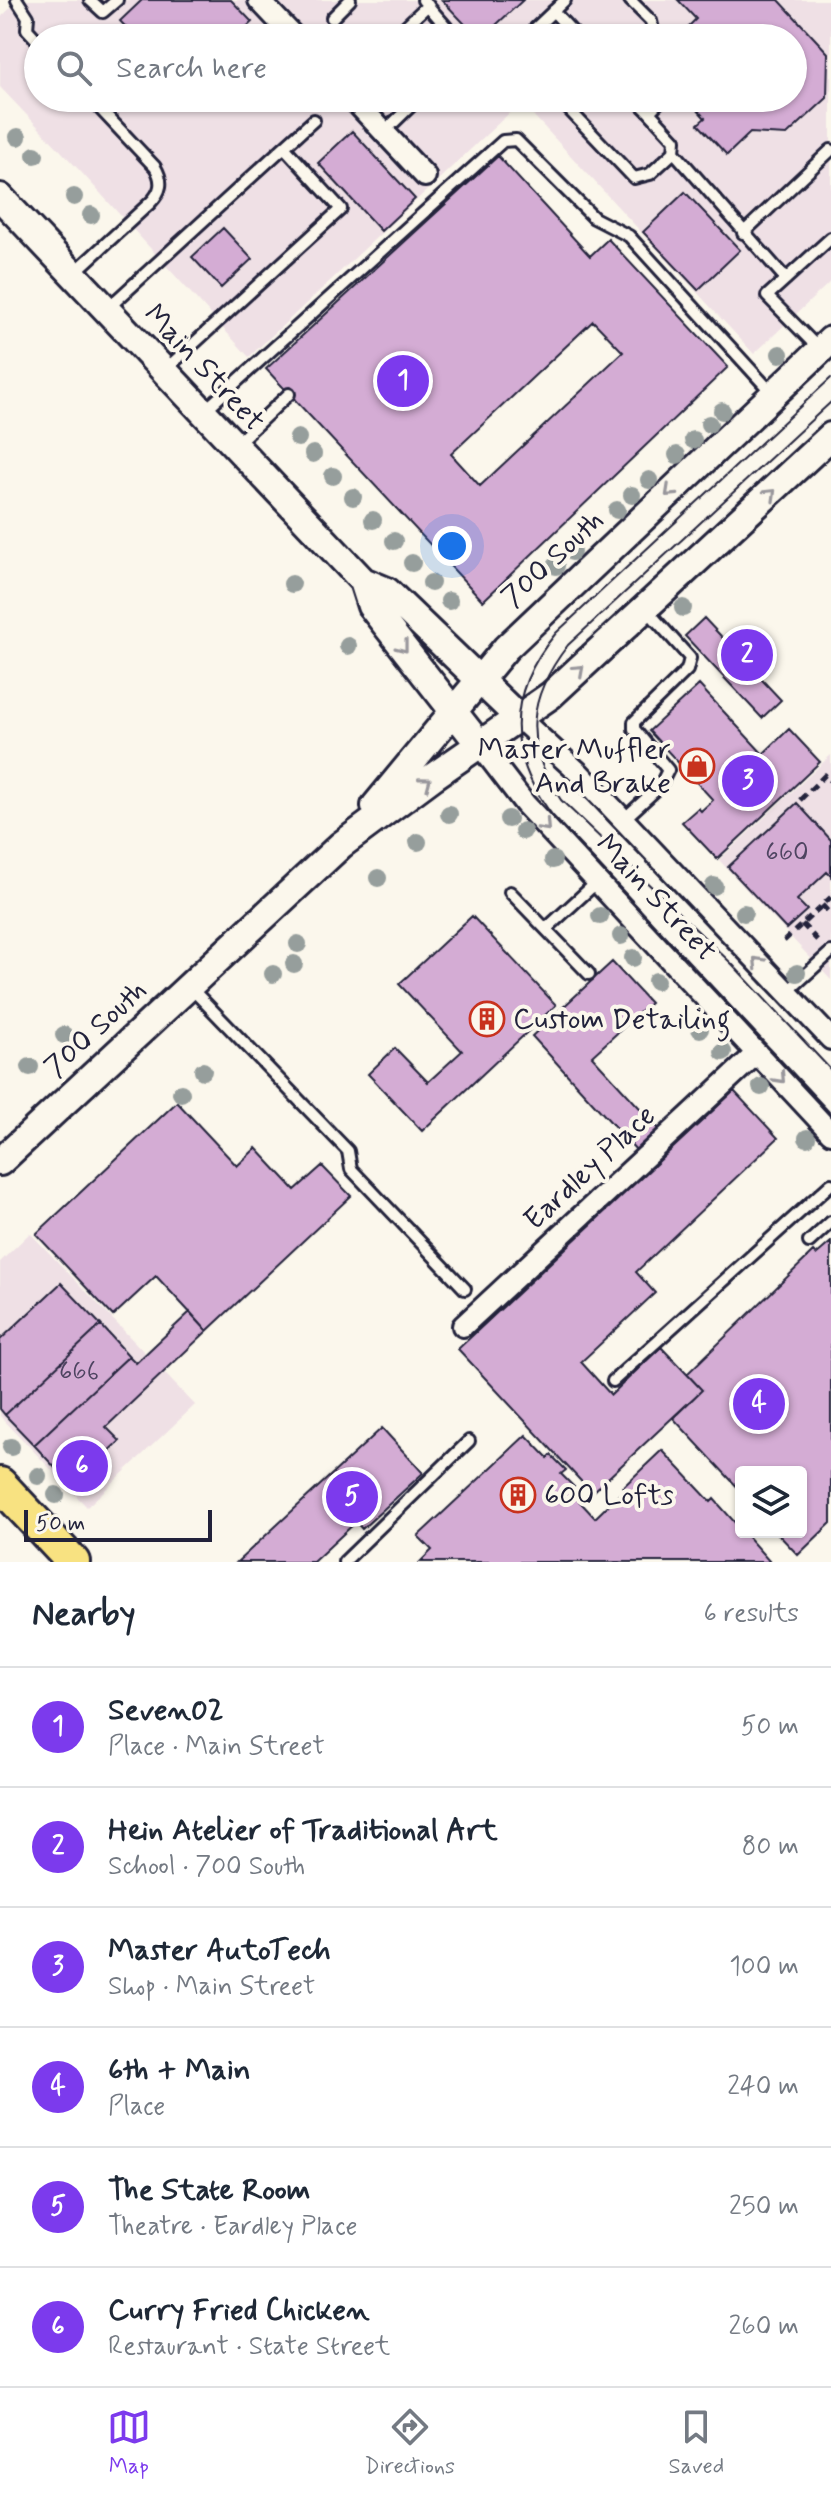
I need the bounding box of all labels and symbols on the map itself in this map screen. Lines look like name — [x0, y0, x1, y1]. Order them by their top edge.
street label: Main Street — [135, 296, 273, 440]
pin: 1 — [377, 351, 429, 411]
one-way arrow — [665, 483, 679, 497]
one-way arrow — [761, 489, 776, 503]
street label: 700 South — [493, 502, 613, 616]
your location — [432, 526, 472, 566]
pin: 2 — [721, 625, 773, 685]
one-way arrow — [394, 638, 408, 653]
one-way arrow — [570, 665, 585, 679]
place label: Master Muffler And Brake — [478, 730, 671, 803]
shop icon: Master Muffler And Brake — [678, 747, 716, 785]
pin: 3 — [722, 751, 774, 811]
one-way arrow — [417, 777, 432, 791]
one-way arrow — [536, 817, 550, 832]
street label: Main Street — [587, 826, 725, 970]
house number: 660 — [765, 836, 809, 870]
one-way arrow — [753, 957, 767, 971]
street label: 700 South — [36, 972, 156, 1086]
building icon: Custom Detailing — [468, 1000, 506, 1038]
place label: Custom Detailing — [513, 1000, 731, 1042]
one-way arrow — [771, 1068, 785, 1083]
street label: Eardley Place — [516, 1097, 664, 1239]
house number: 666 — [59, 1355, 99, 1389]
pin: 4 — [733, 1374, 785, 1434]
pin: 6 — [56, 1436, 108, 1496]
pin: 5 — [326, 1467, 378, 1527]
building icon: 600 Lofts — [499, 1476, 537, 1514]
place label: 600 Lofts — [544, 1476, 674, 1515]
scale bar — [24, 1506, 212, 1542]

